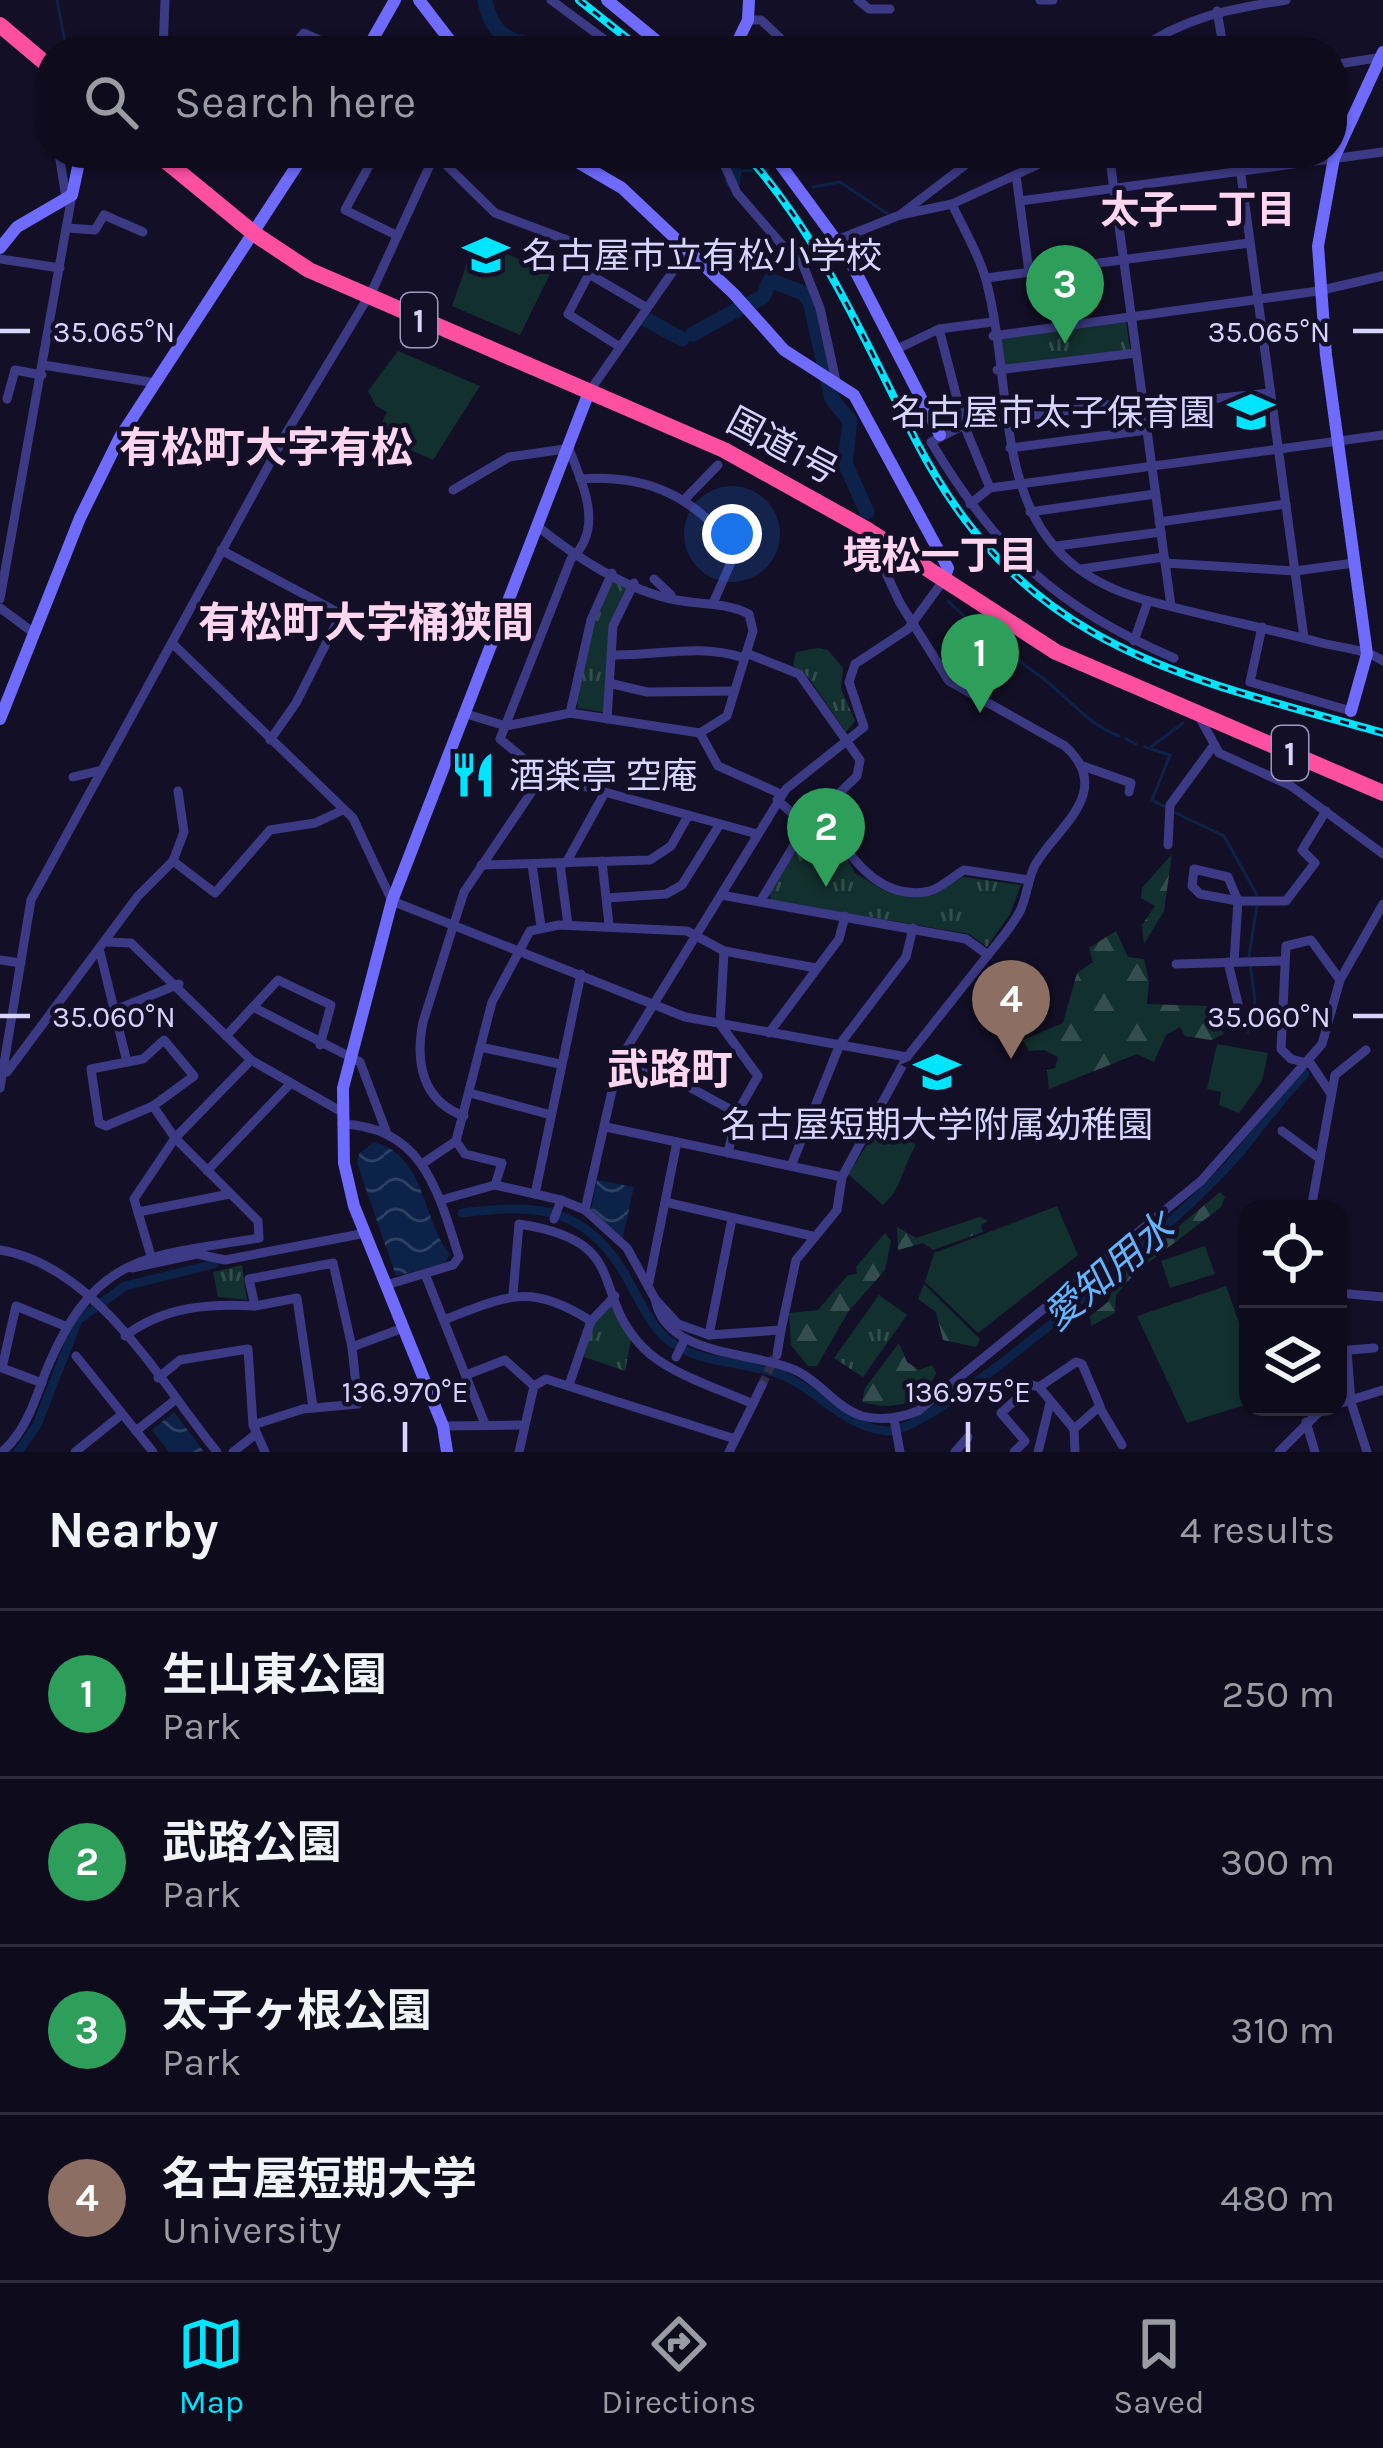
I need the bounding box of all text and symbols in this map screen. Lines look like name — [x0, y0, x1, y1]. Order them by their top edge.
search box — [36, 36, 1347, 168]
icon: search — [78, 69, 144, 135]
text: Search here — [174, 76, 416, 128]
district label: 太子一丁目 — [1100, 187, 1296, 233]
school or university icon: 名古屋市立有松小学校 — [461, 230, 511, 280]
place label: 名古屋市立有松小学校 — [522, 235, 882, 277]
pin: 3 — [1026, 245, 1104, 344]
road number: 1 — [401, 293, 437, 347]
text: 35.065°N — [53, 314, 175, 350]
text: 35.065°N — [1208, 314, 1330, 350]
school or university icon: 名古屋市太子保育園 — [1226, 387, 1276, 437]
place label: 名古屋市太子保育園 — [891, 392, 1215, 434]
street label: 国道1号 — [720, 399, 845, 493]
district label: 有松町大字有松 — [119, 423, 413, 473]
your location — [702, 504, 762, 564]
district label: 境松一丁目 — [842, 533, 1038, 579]
district label: 有松町大字桶狭間 — [198, 598, 534, 648]
pin: 1 — [941, 614, 1019, 713]
road number: 1 — [1272, 726, 1308, 780]
restaurant icon: 酒楽亭 空庵 — [448, 750, 498, 800]
place label: 酒楽亭 空庵 — [509, 755, 698, 797]
pin: 2 — [787, 788, 865, 887]
pin: 4 — [972, 960, 1050, 1059]
text: 35.060°N — [52, 999, 176, 1035]
text: 35.060°N — [1207, 999, 1331, 1035]
district label: 武路町 — [607, 1045, 733, 1095]
school or university icon: 名古屋短期大学附属幼稚園 — [912, 1047, 962, 1097]
place label: 名古屋短期大学附属幼稚園 — [721, 1104, 1153, 1146]
map controls — [1239, 1200, 1347, 1416]
button: locate — [1239, 1200, 1347, 1308]
water label: 愛知用水 — [1034, 1201, 1186, 1340]
button: layers — [1239, 1308, 1347, 1416]
text: 136.970°E — [342, 1374, 468, 1410]
text: 136.975°E — [905, 1374, 1031, 1410]
text: Nearby — [48, 1500, 218, 1560]
text: 4 results — [1180, 1507, 1335, 1553]
text: 生山東公園 — [162, 1649, 387, 1701]
text: 1 — [80, 1671, 94, 1717]
text: 250 m — [1221, 1671, 1335, 1717]
text: Park — [162, 1703, 241, 1749]
text: 武路公園 — [162, 1817, 342, 1869]
text: 2 — [75, 1839, 99, 1885]
text: 300 m — [1220, 1839, 1335, 1885]
text: Park — [162, 1871, 241, 1917]
text: 太子ヶ根公園 — [162, 1985, 432, 2037]
text: 3 — [75, 2007, 99, 2053]
text: 310 m — [1230, 2007, 1335, 2053]
text: Park — [162, 2039, 241, 2085]
text: 名古屋短期大学 — [162, 2153, 477, 2205]
text: 4 — [75, 2175, 99, 2221]
text: 480 m — [1220, 2175, 1335, 2221]
text: University — [162, 2207, 341, 2253]
tab: Map — [178, 2311, 244, 2421]
tab: Directions — [601, 2311, 756, 2421]
tab: Saved — [1113, 2311, 1205, 2421]

